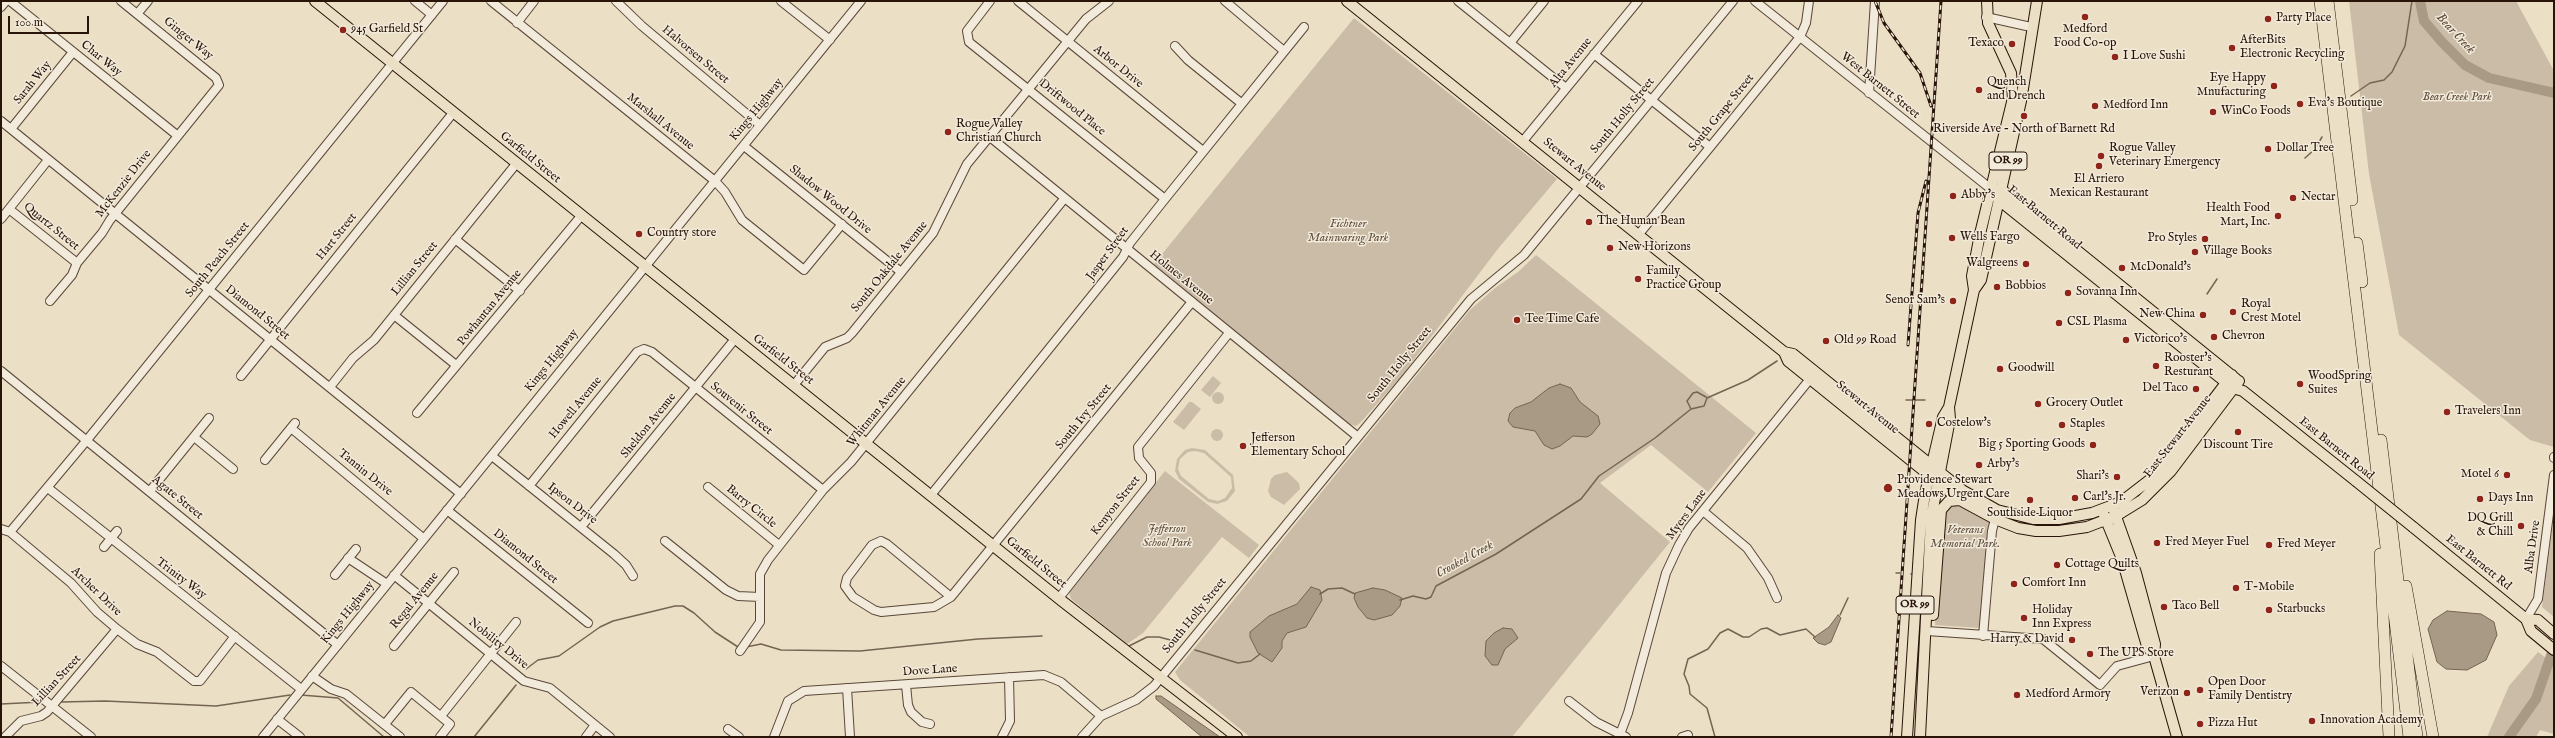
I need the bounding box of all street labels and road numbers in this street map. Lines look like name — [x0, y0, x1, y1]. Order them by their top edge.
street label: Ginger Way — [160, 15, 216, 63]
street label: Halvorsen Street — [658, 23, 732, 87]
street label: Alta Avenue — [1547, 35, 1595, 91]
street label: Char Way — [77, 38, 125, 80]
street label: Arbor Drive — [1090, 42, 1146, 92]
street label: West Barnett Street — [1838, 50, 1922, 122]
street label: Sarah Way — [11, 58, 55, 108]
street label: South Grape Street — [1686, 71, 1758, 155]
street label: South Holly Street — [1588, 75, 1658, 157]
street label: Kings Highway — [727, 76, 787, 144]
street label: Driftwood Place — [1036, 77, 1108, 139]
street label: Marshall Avenue — [623, 90, 697, 154]
street label: Garfield Street — [497, 129, 563, 187]
street label: Stewart Avenue — [1540, 135, 1608, 195]
street label: McKenzie Drive — [93, 147, 155, 221]
road number: OR 99 — [1989, 152, 2027, 170]
street label: Shadow Wood Drive — [786, 162, 874, 238]
street label: East Barnett Road — [2004, 183, 2084, 253]
street label: Quartz Street — [20, 200, 82, 254]
street label: Hart Street — [314, 211, 360, 263]
street label: South Peach Street — [183, 219, 253, 301]
street label: South Oakdale Avenue — [849, 219, 931, 315]
street label: Jasper Street — [1084, 224, 1132, 284]
street label: Lillian Street — [389, 239, 441, 299]
street label: Holmes Avenue — [1146, 248, 1216, 308]
street label: Powhantan Avenue — [455, 267, 525, 349]
street label: Diamond Street — [222, 283, 292, 343]
street label: South Holly Street — [1365, 324, 1435, 406]
street label: Kings Highway — [522, 327, 582, 395]
street label: Garfield Street — [750, 332, 816, 388]
street label: Howell Avenue — [547, 374, 605, 442]
street label: Whitman Avenue — [844, 374, 910, 450]
street label: Stewart Avenue — [1833, 378, 1901, 438]
street label: Souvenir Street — [707, 379, 775, 439]
street label: South Ivy Street — [1053, 381, 1115, 453]
street label: Sheldon Avenue — [618, 390, 680, 462]
street label: East Stewart Avenue — [2141, 393, 2215, 481]
street label: East Barnett Road — [2296, 414, 2376, 484]
street label: Tannin Drive — [335, 447, 395, 499]
street label: Agate Street — [148, 473, 206, 523]
street label: Kenyon Street — [1088, 473, 1144, 539]
street label: Ipson Drive — [544, 480, 600, 528]
street label: Barry Circle — [723, 482, 779, 532]
street label: Myers Lane — [1664, 487, 1710, 543]
street label: Alba Drive — [2522, 519, 2544, 575]
street label: Diamond Street — [490, 527, 560, 587]
street label: East Barnett Rd — [2442, 532, 2514, 594]
street label: Garfield Street — [1003, 534, 1069, 592]
street label: Trinity Way — [153, 555, 209, 603]
street label: Archer Drive — [68, 564, 124, 620]
street label: Regal Avenue — [388, 570, 442, 632]
street label: South Holly Street — [1160, 575, 1230, 657]
street label: Kings Highway — [318, 579, 378, 647]
road number: OR 99 — [1896, 596, 1934, 614]
street label: Nobility Drive — [465, 615, 531, 673]
street label: Lillian Street — [29, 652, 85, 710]
street label: Dove Lane — [902, 662, 958, 680]

